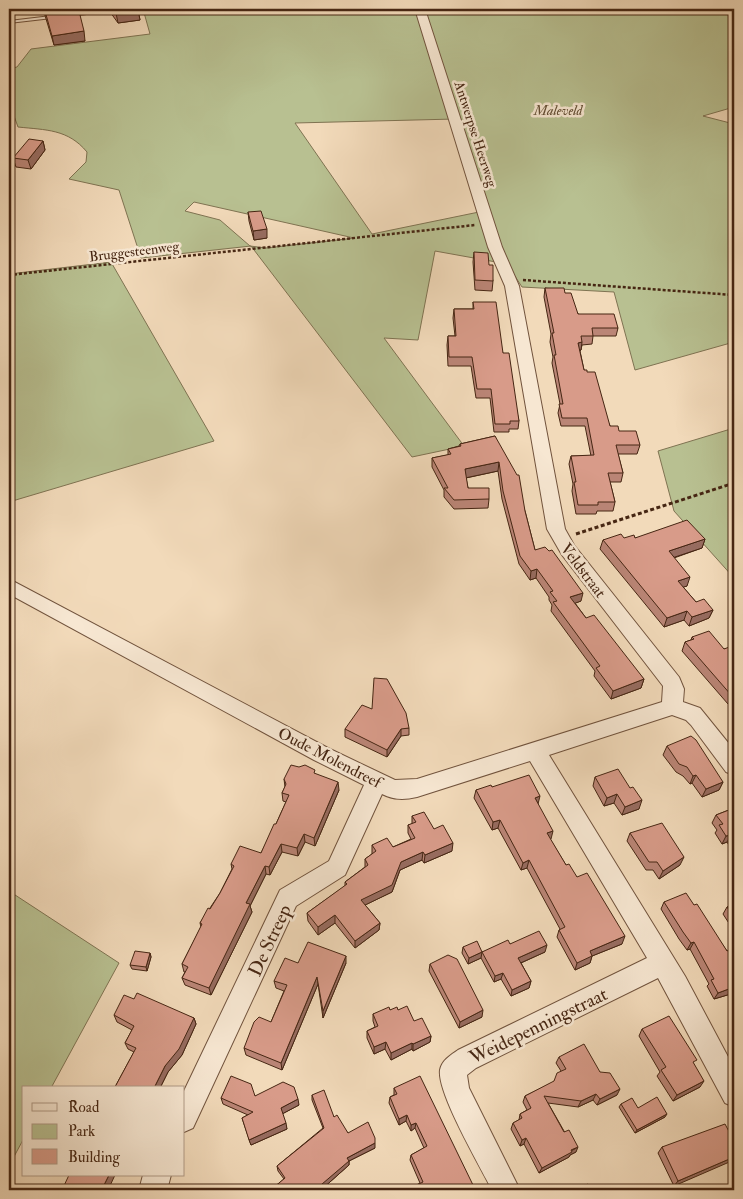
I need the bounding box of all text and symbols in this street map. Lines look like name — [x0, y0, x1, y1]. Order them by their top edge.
street label: Antwerpse Heerweg — [449, 78, 501, 191]
park label: Maleveld — [533, 102, 583, 119]
street label: Bruggesteenweg — [88, 237, 181, 265]
street label: Veldstraat — [556, 539, 610, 602]
street label: Oude Molendreef — [275, 723, 387, 794]
street label: De Streep — [243, 901, 298, 981]
street label: Weidepenningstraat — [465, 982, 612, 1071]
legend — [22, 1086, 185, 1176]
text: Road — [68, 1098, 100, 1117]
text: Park — [68, 1122, 95, 1141]
text: Building — [68, 1148, 120, 1167]

